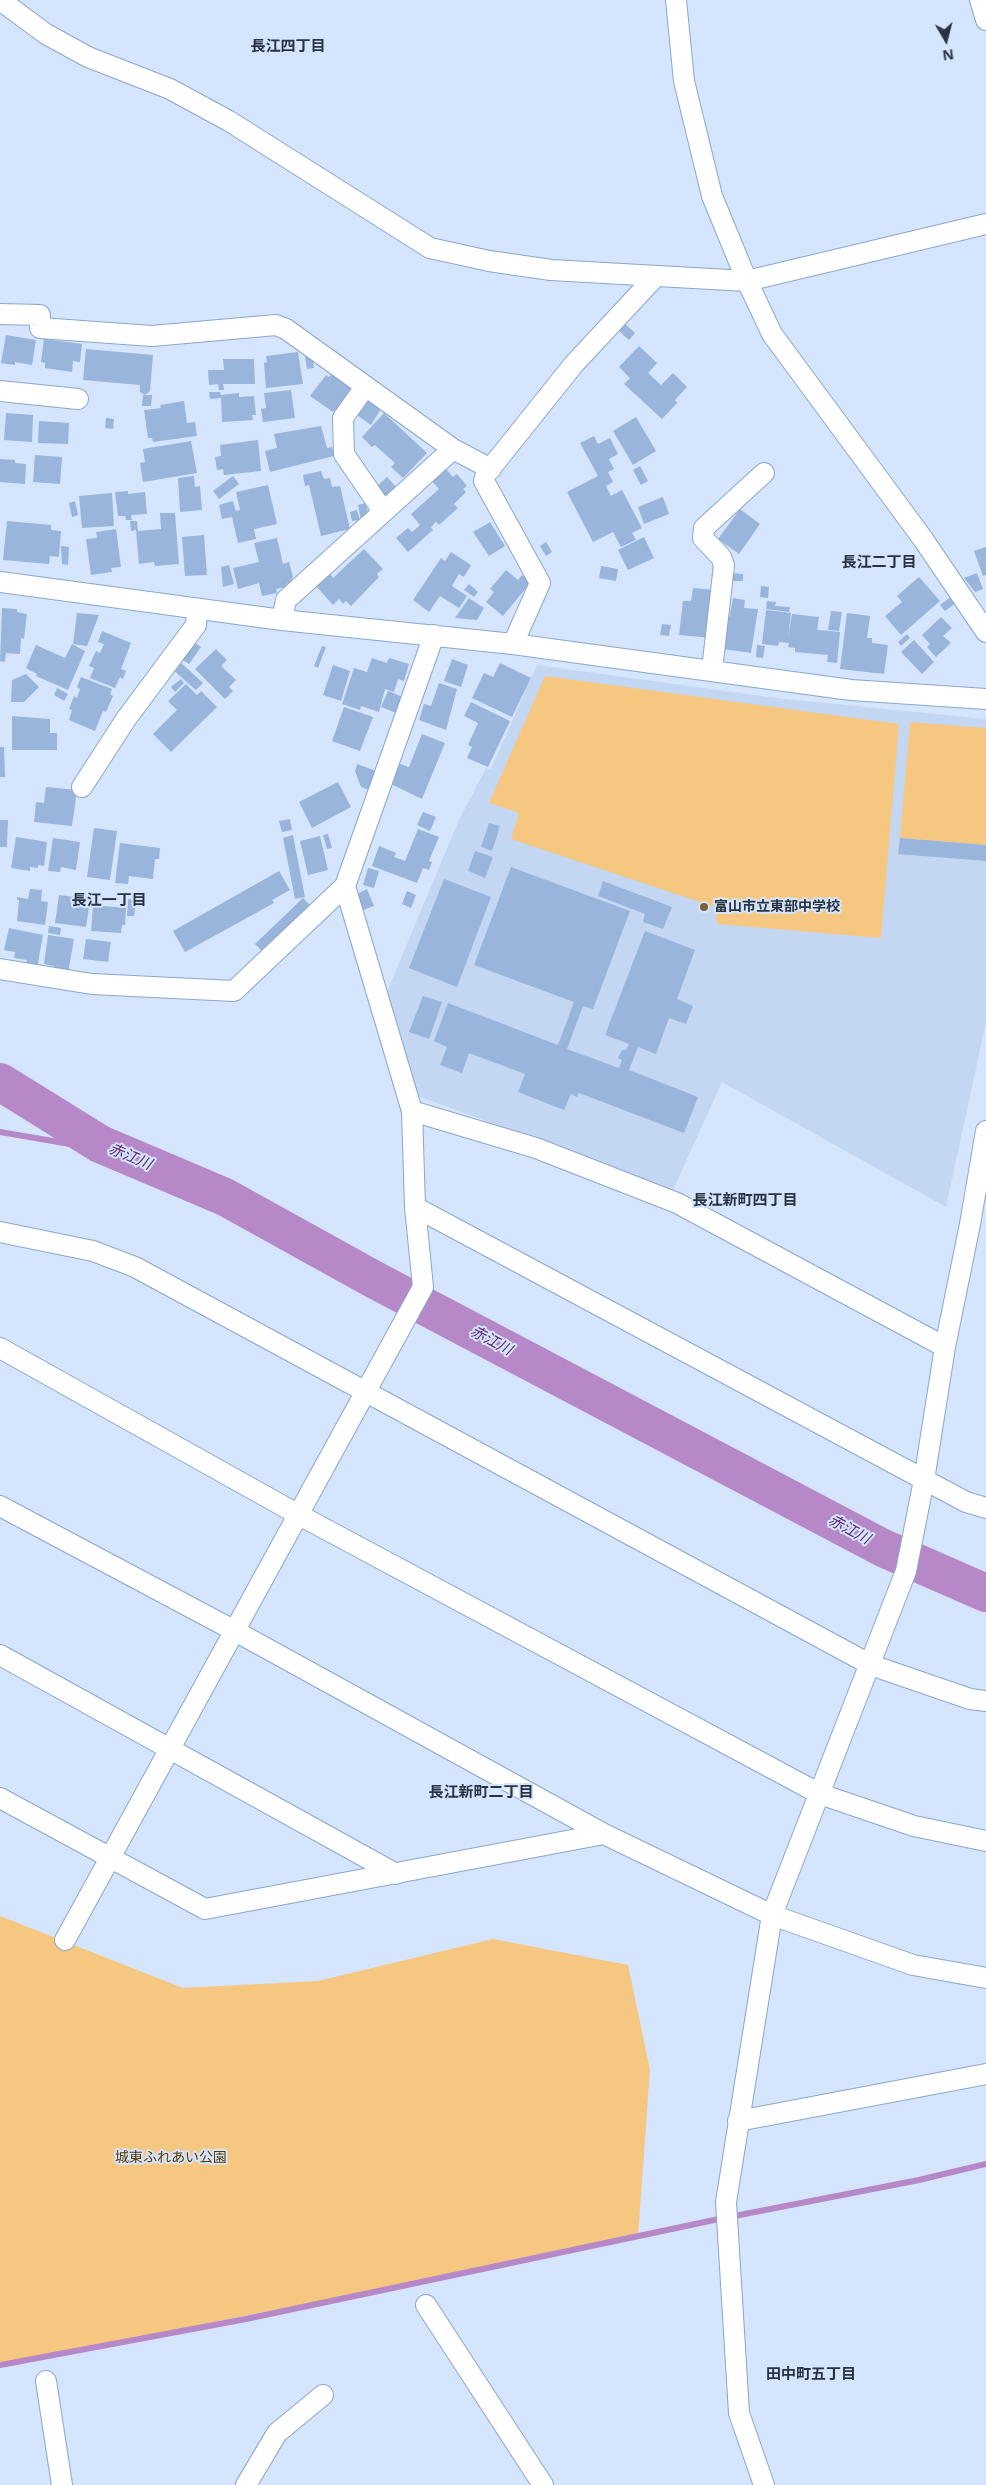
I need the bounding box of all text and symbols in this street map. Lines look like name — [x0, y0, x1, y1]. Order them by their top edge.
north arrow — [921, 15, 971, 65]
district label: 長江四丁目 — [251, 38, 325, 56]
text: N — [941, 45, 955, 66]
district label: 長江二丁目 — [842, 554, 916, 572]
district label: 長江一丁目 — [72, 892, 146, 910]
place label: 富山市立東部中学校 — [714, 899, 840, 915]
marker: 富山市立東部中学校 — [698, 901, 710, 913]
water label: 赤江川 — [106, 1140, 154, 1174]
district label: 長江新町四丁目 — [693, 1192, 797, 1210]
water label: 赤江川 — [467, 1322, 515, 1360]
water label: 赤江川 — [825, 1511, 873, 1549]
district label: 長江新町二丁目 — [429, 1784, 533, 1802]
park label: 城東ふれあい公園 — [115, 2150, 227, 2166]
district label: 田中町五丁目 — [766, 2366, 856, 2384]

